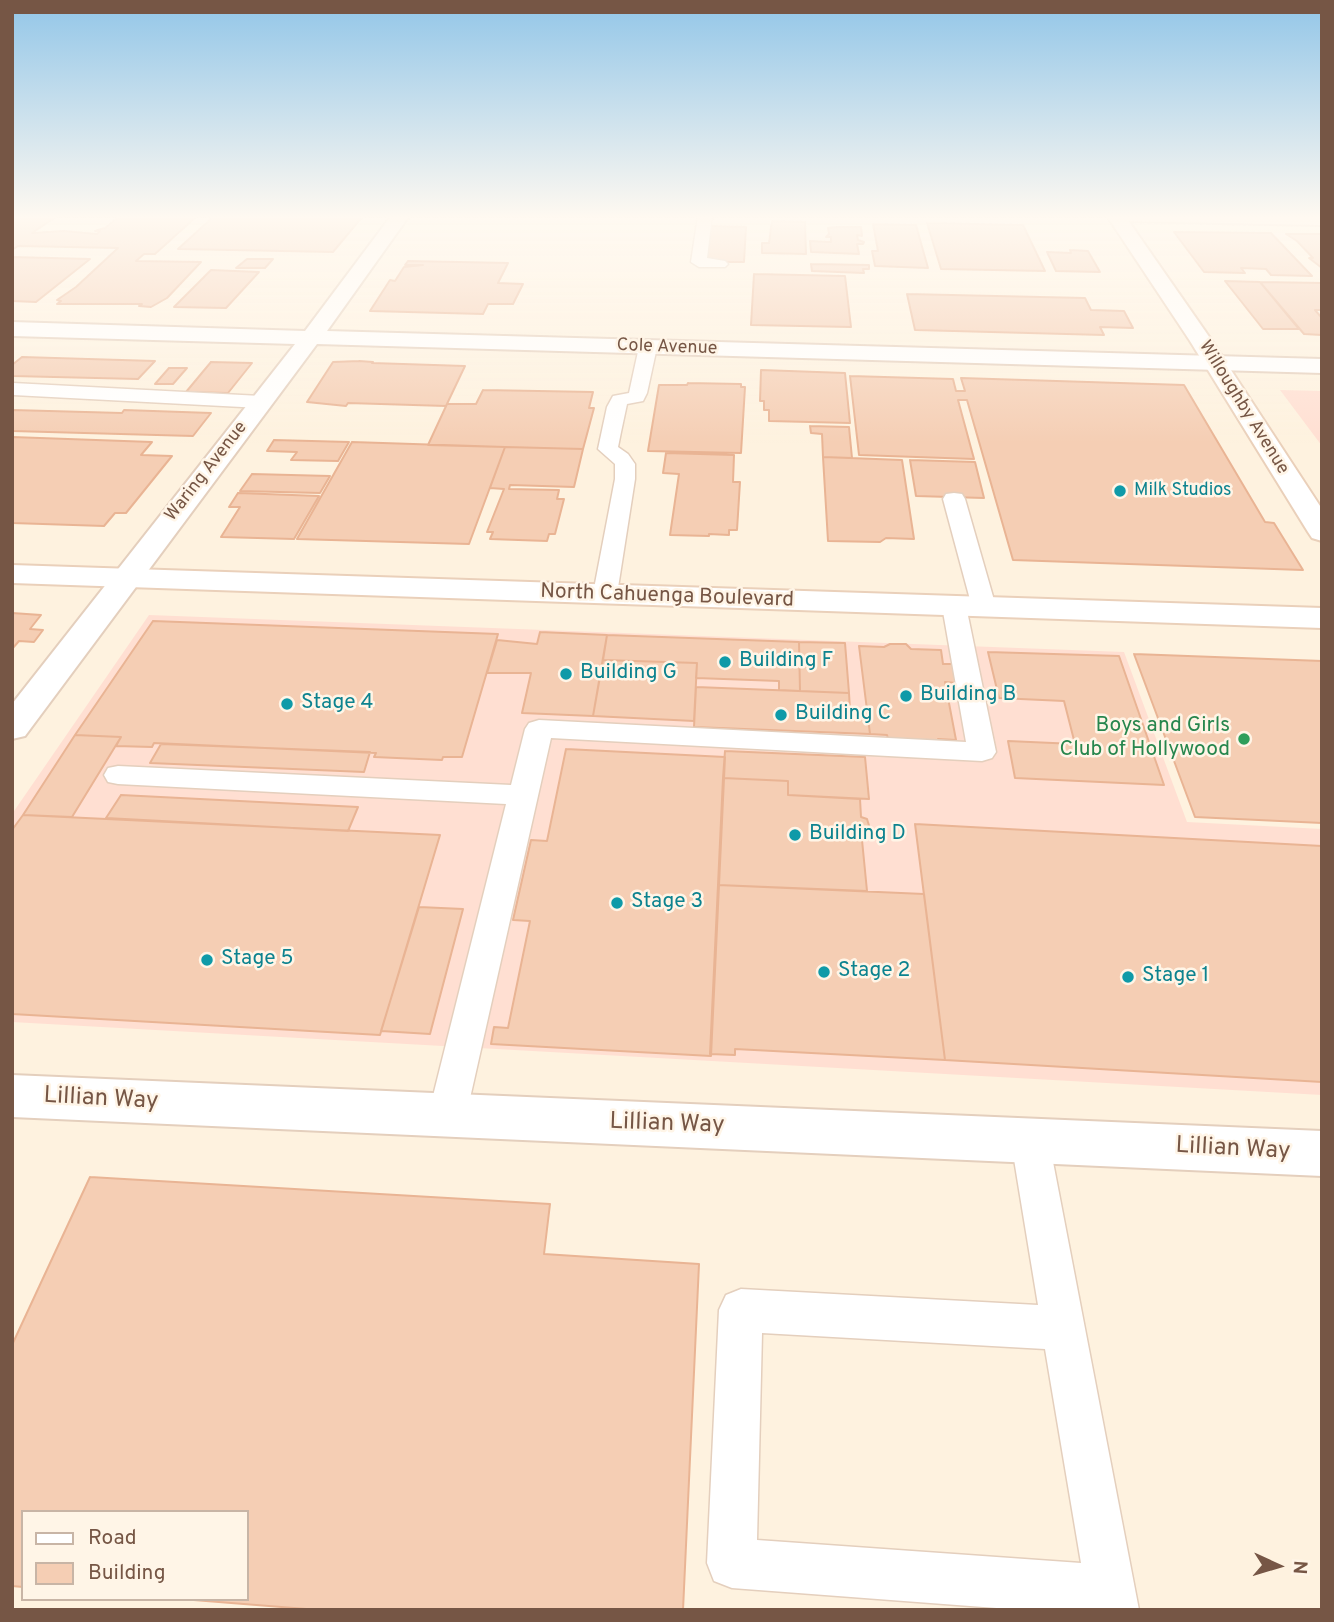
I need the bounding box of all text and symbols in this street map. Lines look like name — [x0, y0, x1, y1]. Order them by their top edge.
street label: Cole Avenue — [616, 335, 718, 361]
street label: Willoughby Avenue — [1193, 337, 1293, 479]
street label: Waring Avenue — [161, 418, 253, 526]
place label: Milk Studios — [1134, 480, 1232, 502]
marker: Milk Studios — [1112, 483, 1128, 499]
street label: North Cahuenga Boulevard — [540, 580, 794, 614]
place label: Building F — [739, 649, 833, 675]
marker: Building F — [717, 654, 733, 670]
place label: Building G — [580, 661, 677, 687]
marker: Building G — [558, 666, 574, 682]
place label: Building B — [920, 683, 1016, 709]
marker: Building B — [898, 688, 914, 704]
place label: Stage 4 — [301, 691, 373, 717]
marker: Stage 4 — [279, 696, 295, 712]
place label: Building C — [795, 702, 891, 728]
marker: Building C — [773, 707, 789, 723]
place label: Boys and Girls Club of Hollywood — [1060, 714, 1230, 764]
marker: Boys and Girls Club of Hollywood — [1236, 731, 1252, 747]
place label: Building D — [809, 822, 906, 848]
marker: Building D — [787, 827, 803, 843]
place label: Stage 3 — [631, 890, 703, 916]
marker: Stage 3 — [609, 895, 625, 911]
place label: Stage 5 — [221, 947, 293, 973]
marker: Stage 5 — [199, 952, 215, 968]
place label: Stage 2 — [838, 959, 910, 985]
marker: Stage 2 — [816, 964, 832, 980]
place label: Stage 1 — [1142, 964, 1209, 990]
marker: Stage 1 — [1120, 969, 1136, 985]
street label: Lillian Way — [43, 1083, 159, 1117]
street label: Lillian Way — [609, 1109, 725, 1141]
street label: Lillian Way — [1175, 1133, 1291, 1167]
legend — [21, 1510, 248, 1601]
text: Road — [88, 1525, 137, 1552]
north arrow — [1243, 1531, 1313, 1601]
text: Building — [88, 1560, 166, 1587]
text: N — [1287, 1560, 1311, 1575]

